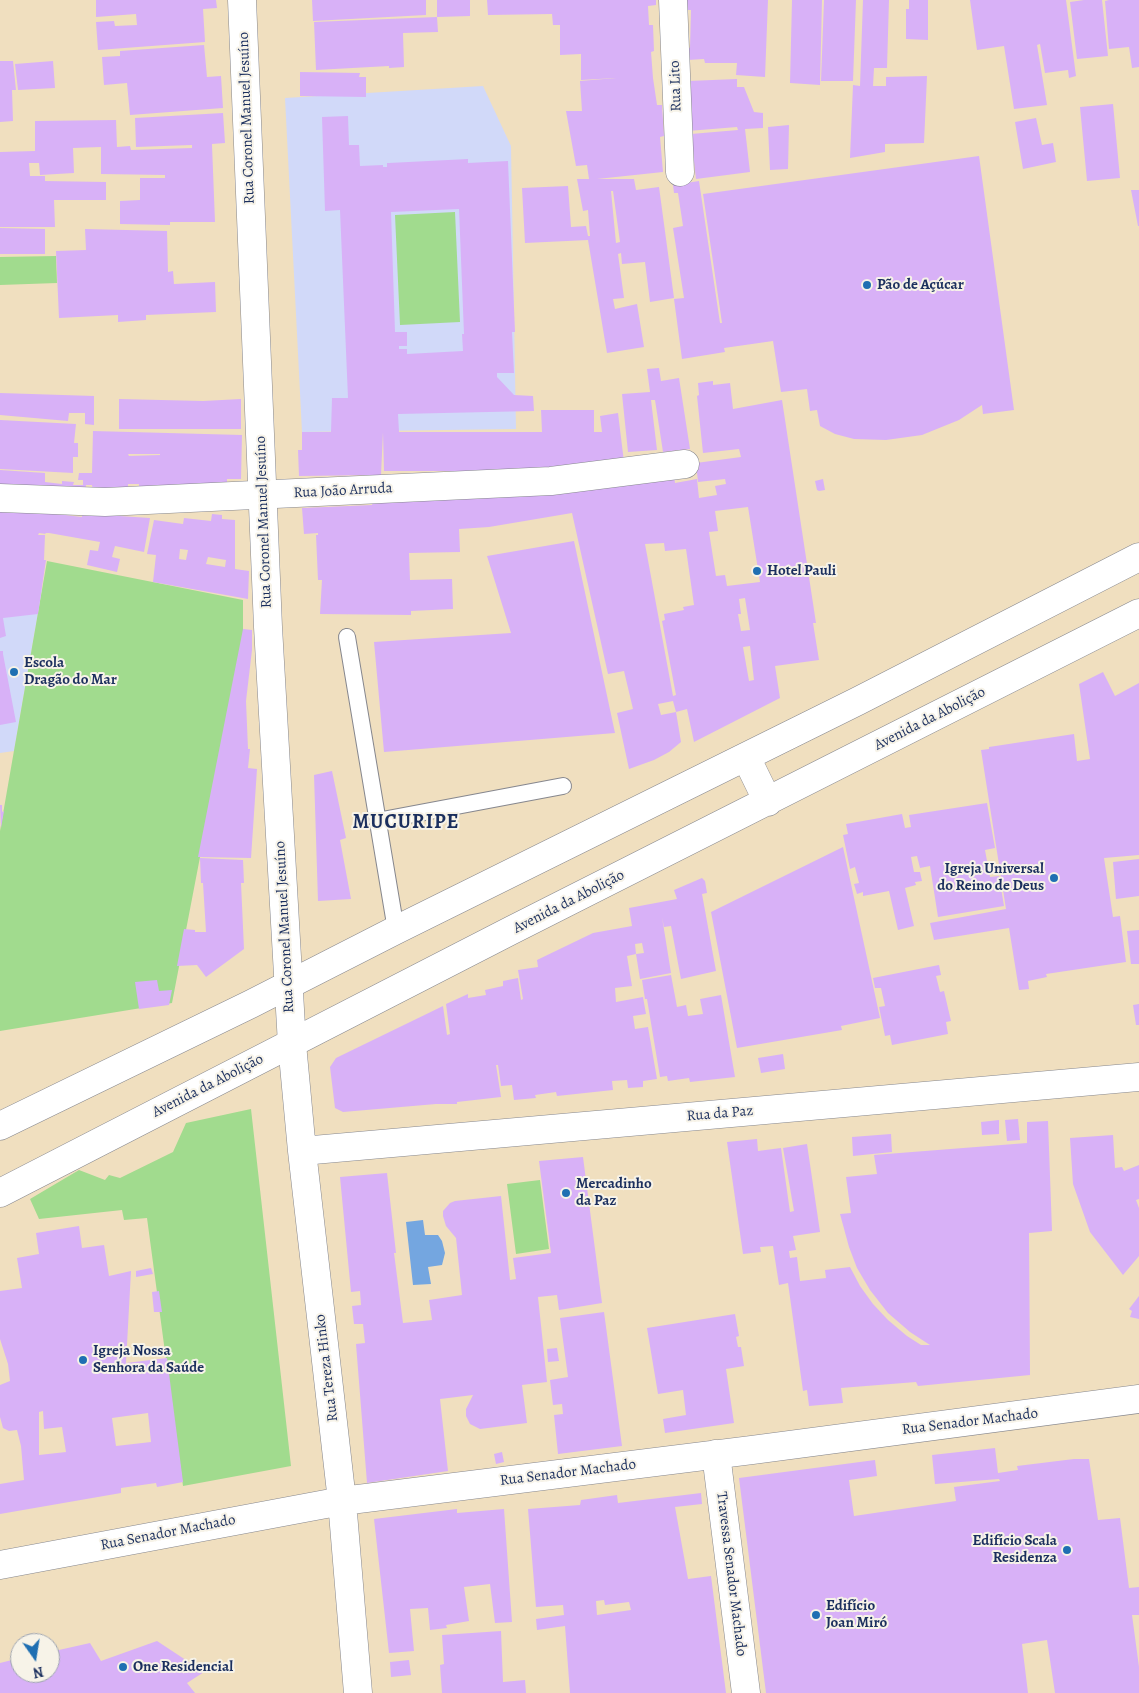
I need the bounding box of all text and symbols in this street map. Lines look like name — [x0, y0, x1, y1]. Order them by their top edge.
street label: Rua Coronel Manuel Jesuíno — [235, 32, 259, 204]
street label: Rua Lito — [666, 60, 686, 112]
place label: Pão de Açúcar — [877, 276, 964, 294]
marker: Pão de Açúcar — [861, 279, 873, 291]
street label: Rua Coronel Manuel Jesuíno — [252, 436, 276, 608]
street label: Rua João Arruda — [293, 479, 393, 503]
place label: Hotel Pauli — [767, 562, 836, 580]
marker: Hotel Pauli — [751, 565, 763, 577]
place label: Escola Dragão do Mar — [24, 654, 117, 689]
marker: Escola Dragão do Mar — [8, 666, 20, 678]
street label: Avenida da Abolição — [871, 683, 989, 755]
district label: MUCURIPE — [352, 811, 460, 835]
street label: Rua Coronel Manuel Jesuíno — [272, 840, 298, 1014]
place label: Igreja Universal do Reino de Deus — [937, 860, 1044, 895]
street label: Avenida da Abolição — [510, 866, 628, 938]
marker: Igreja Universal do Reino de Deus — [1048, 872, 1060, 884]
street label: Avenida da Abolição — [149, 1050, 267, 1122]
street label: Rua da Paz — [686, 1102, 754, 1126]
place label: Mercadinho da Paz — [576, 1175, 652, 1210]
marker: Mercadinho da Paz — [560, 1187, 572, 1199]
street label: Rua Tereza Hinko — [311, 1313, 343, 1423]
place label: Igreja Nossa Senhora da Saúde — [93, 1342, 204, 1377]
marker: Igreja Nossa Senhora da Saúde — [77, 1354, 89, 1366]
street label: Rua Senador Machado — [901, 1405, 1039, 1439]
street label: Rua Senador Machado — [499, 1456, 637, 1490]
street label: Travessa Senador Machado — [712, 1491, 750, 1657]
street label: Rua Senador Machado — [99, 1511, 237, 1555]
place label: Edifício Scala Residenza — [973, 1532, 1057, 1567]
marker: Edifício Scala Residenza — [1061, 1544, 1073, 1556]
place label: Edifício Joan Miró — [826, 1597, 887, 1632]
marker: Edifício Joan Miró — [810, 1609, 822, 1621]
north arrow — [10, 1633, 60, 1683]
place label: One Residencial — [133, 1658, 233, 1676]
marker: One Residencial — [117, 1661, 129, 1673]
text: N — [31, 1662, 45, 1683]

